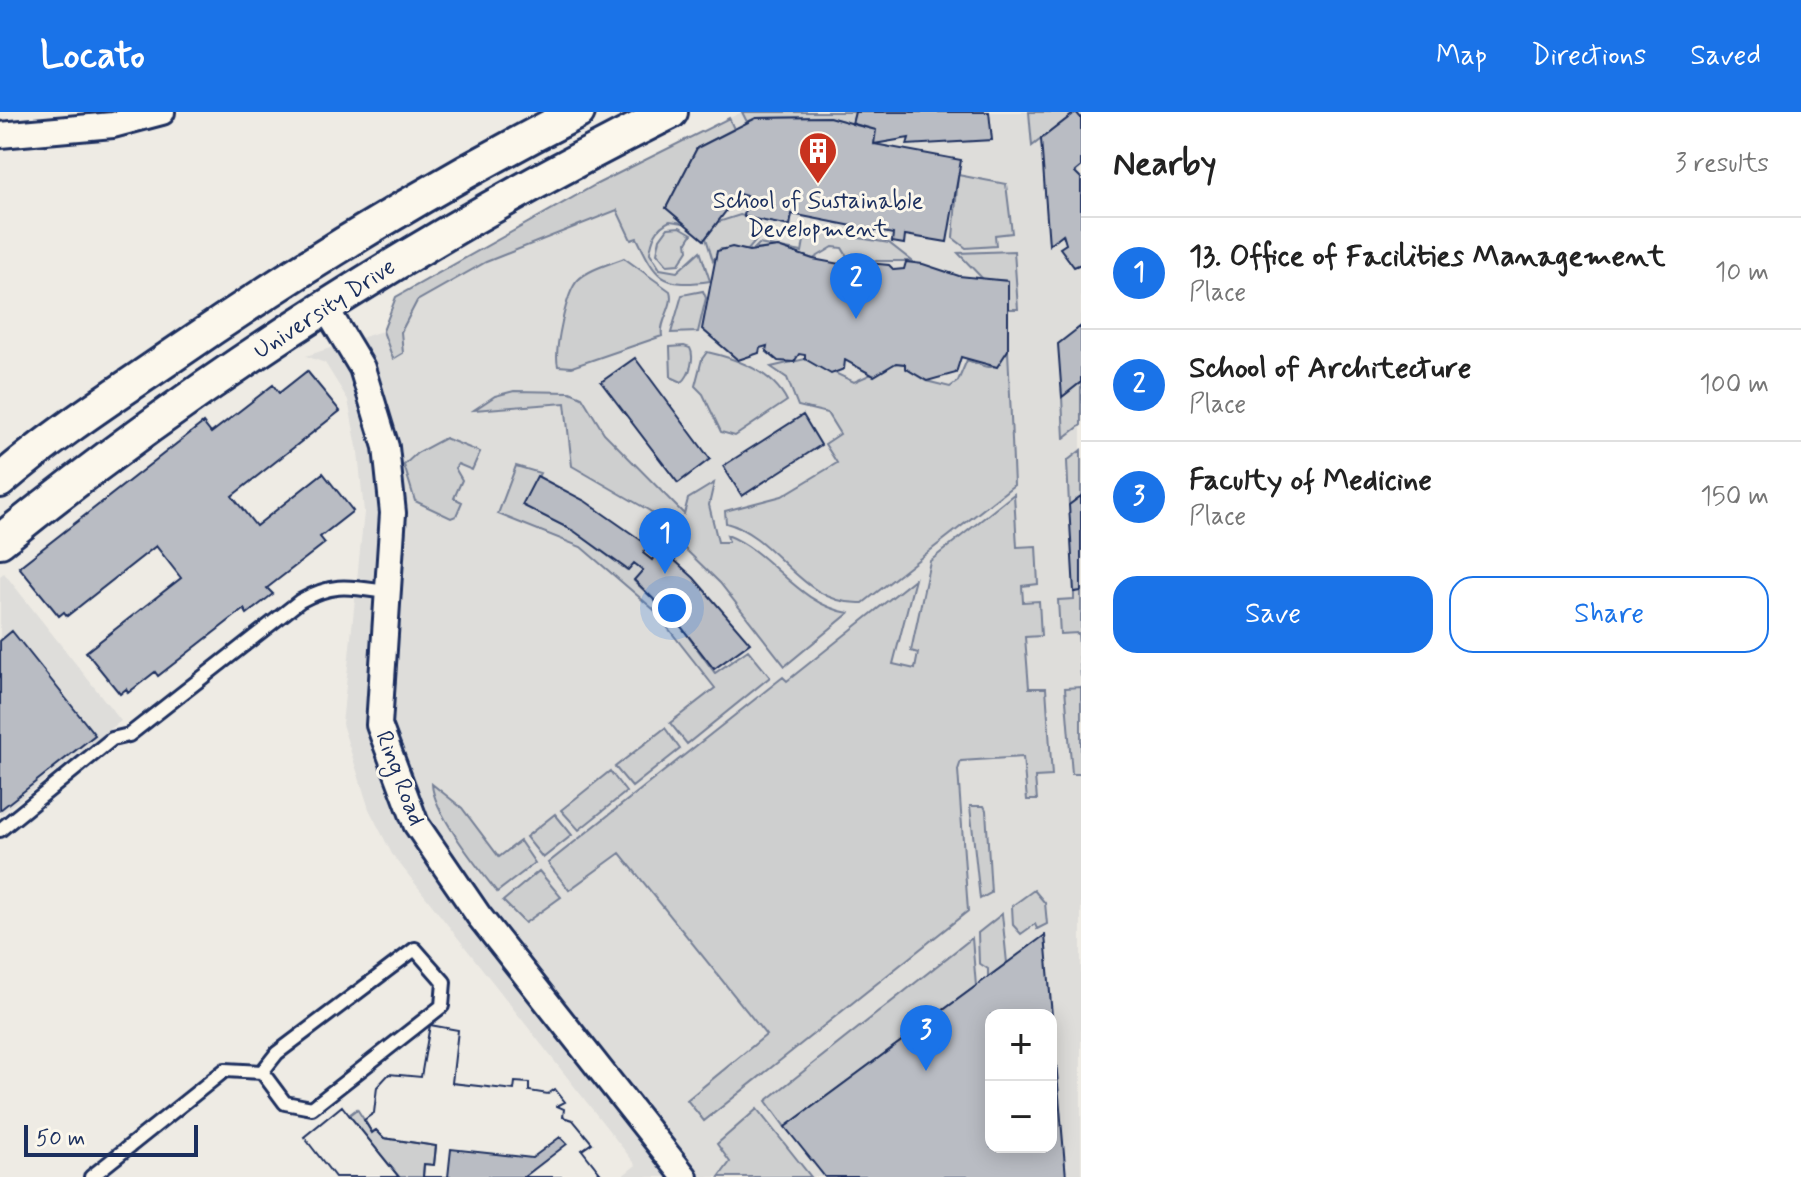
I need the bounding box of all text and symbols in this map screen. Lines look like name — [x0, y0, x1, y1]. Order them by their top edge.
text: Locato — [40, 32, 145, 81]
text: Map — [1436, 38, 1487, 75]
text: Directions — [1531, 38, 1646, 75]
text: Saved — [1690, 38, 1761, 75]
building icon: School of Sustainable Development — [797, 130, 839, 185]
text: Nearby — [1113, 142, 1217, 187]
text: 3 results — [1675, 147, 1769, 181]
place label: School of Sustainable Development — [713, 186, 923, 245]
text: 13. Office of Facilities Management — [1189, 237, 1665, 276]
street label: University Drive — [248, 252, 402, 367]
pin: 2 — [830, 253, 882, 319]
text: 1 — [1133, 256, 1145, 290]
text: 10 m — [1715, 256, 1769, 290]
text: Place — [1189, 276, 1246, 310]
text: School of Architecture — [1189, 349, 1471, 388]
text: 2 — [1133, 368, 1145, 402]
text: 100 m — [1699, 368, 1769, 402]
text: Place — [1189, 388, 1246, 422]
text: Faculty of Medicine — [1189, 461, 1432, 500]
text: 3 — [1133, 480, 1145, 514]
text: 150 m — [1700, 480, 1769, 514]
text: Place — [1189, 500, 1246, 534]
pin: 1 — [639, 508, 691, 574]
button: Save — [1113, 576, 1433, 653]
button: Share — [1449, 576, 1769, 653]
your location — [652, 588, 692, 628]
street label: Ring Road — [366, 727, 432, 831]
pin: 3 — [900, 1005, 952, 1071]
map controls — [985, 1009, 1057, 1153]
button: + — [985, 1009, 1057, 1081]
button: − — [985, 1081, 1057, 1153]
scale bar — [24, 1121, 198, 1157]
text: 50 m — [36, 1125, 85, 1153]

